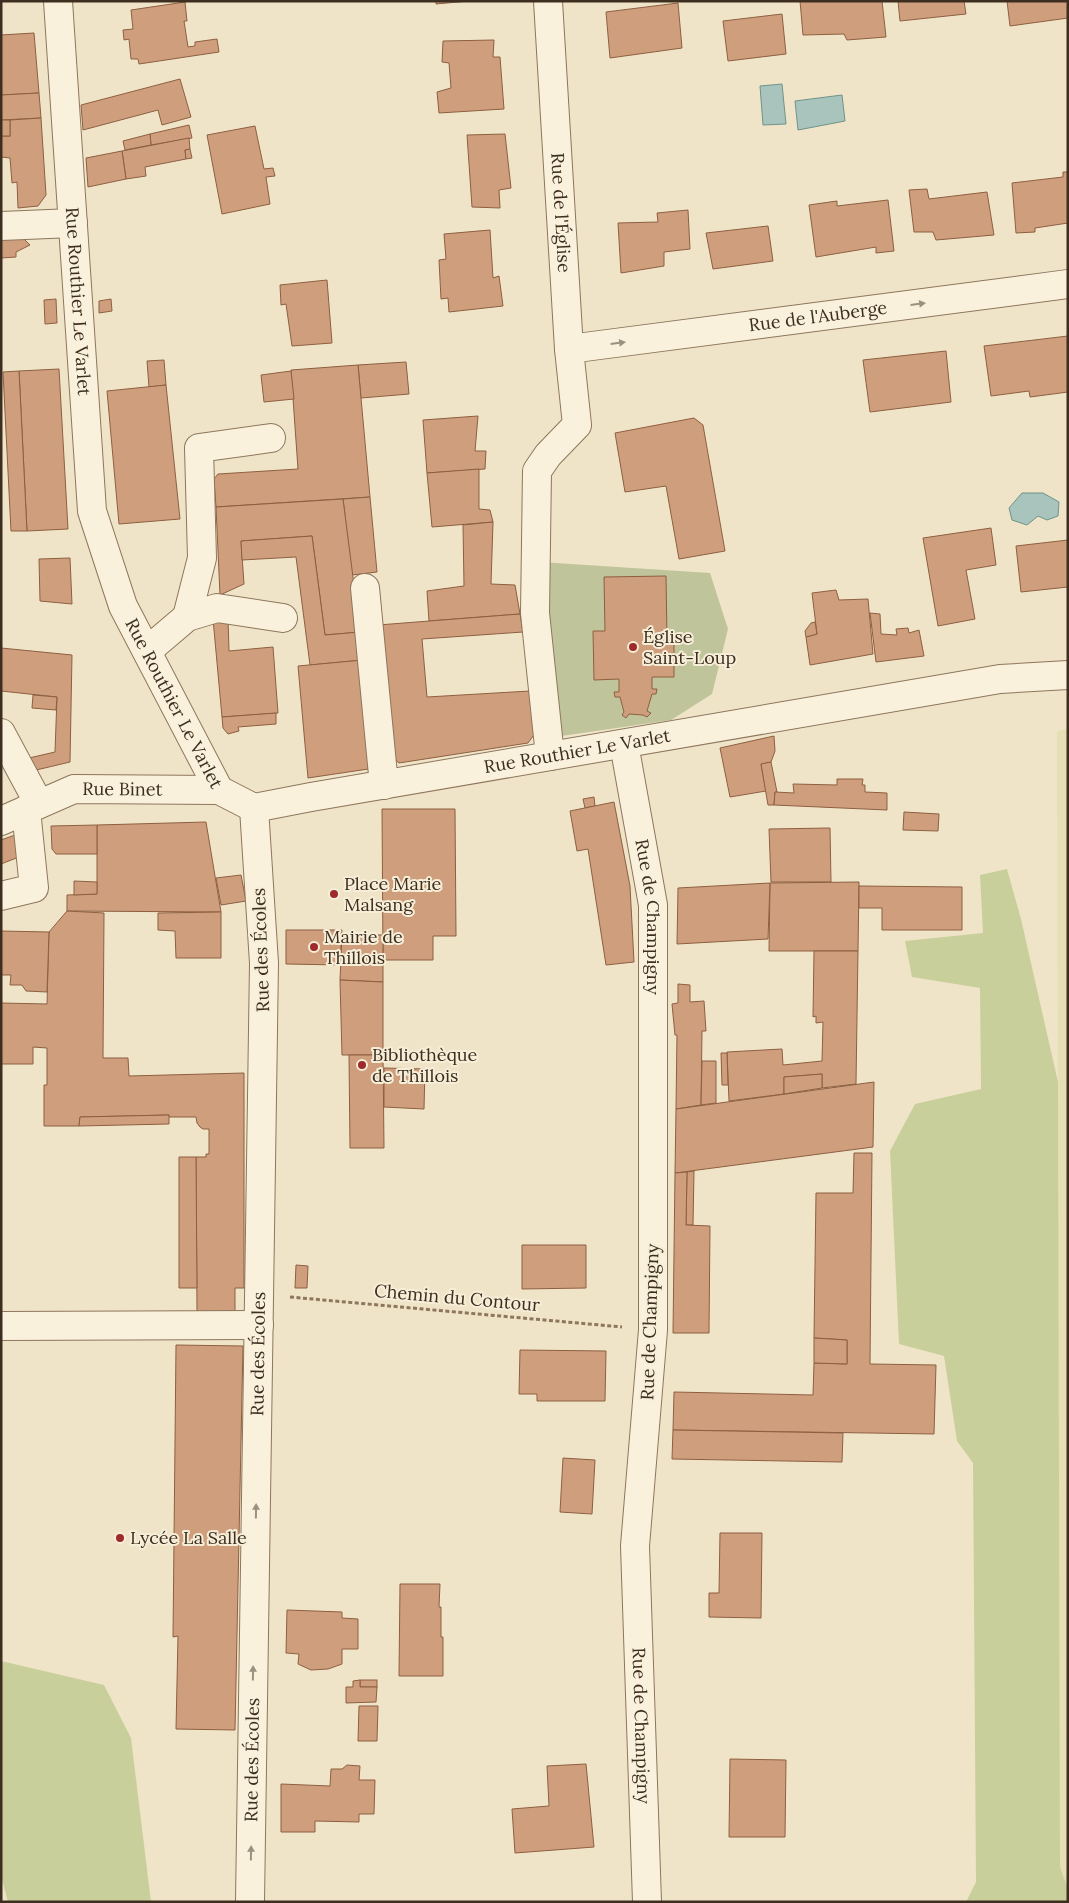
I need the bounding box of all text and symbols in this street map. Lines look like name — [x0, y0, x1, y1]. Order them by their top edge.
street label: Rue de l'Église — [546, 152, 576, 273]
street label: Rue Routhier Le Varlet — [61, 206, 96, 396]
street label: Rue de l'Auberge — [747, 296, 889, 336]
one-way arrow — [910, 299, 926, 307]
one-way arrow — [610, 338, 626, 346]
street label: Rue Routhier Le Varlet — [120, 614, 228, 792]
place label: Église Saint-Loup — [643, 625, 736, 669]
marker: Église Saint-Loup — [627, 641, 639, 653]
street label: Rue Routhier Le Varlet — [482, 724, 672, 778]
street label: Rue Binet — [82, 777, 163, 801]
street label: Rue de Champigny — [630, 837, 665, 995]
place label: Place Marie Malsang — [344, 872, 442, 916]
street label: Rue des Écoles — [247, 887, 274, 1013]
marker: Place Marie Malsang — [328, 888, 340, 900]
place label: Mairie de Thillois — [324, 925, 403, 969]
marker: Mairie de Thillois — [308, 941, 320, 953]
place label: Bibliothèque de Thillois — [372, 1043, 478, 1087]
marker: Bibliothèque de Thillois — [356, 1059, 368, 1071]
street label: Rue de Champigny — [635, 1243, 664, 1401]
street label: Chemin du Contour — [373, 1279, 541, 1316]
street label: Rue des Écoles — [245, 1292, 270, 1416]
one-way arrow — [252, 1502, 260, 1518]
place label: Lycée La Salle — [130, 1526, 247, 1549]
marker: Lycée La Salle — [114, 1532, 126, 1544]
street label: Rue de Champigny — [627, 1647, 656, 1805]
one-way arrow — [250, 1665, 258, 1681]
street label: Rue des Écoles — [239, 1698, 264, 1822]
one-way arrow — [247, 1845, 255, 1861]

